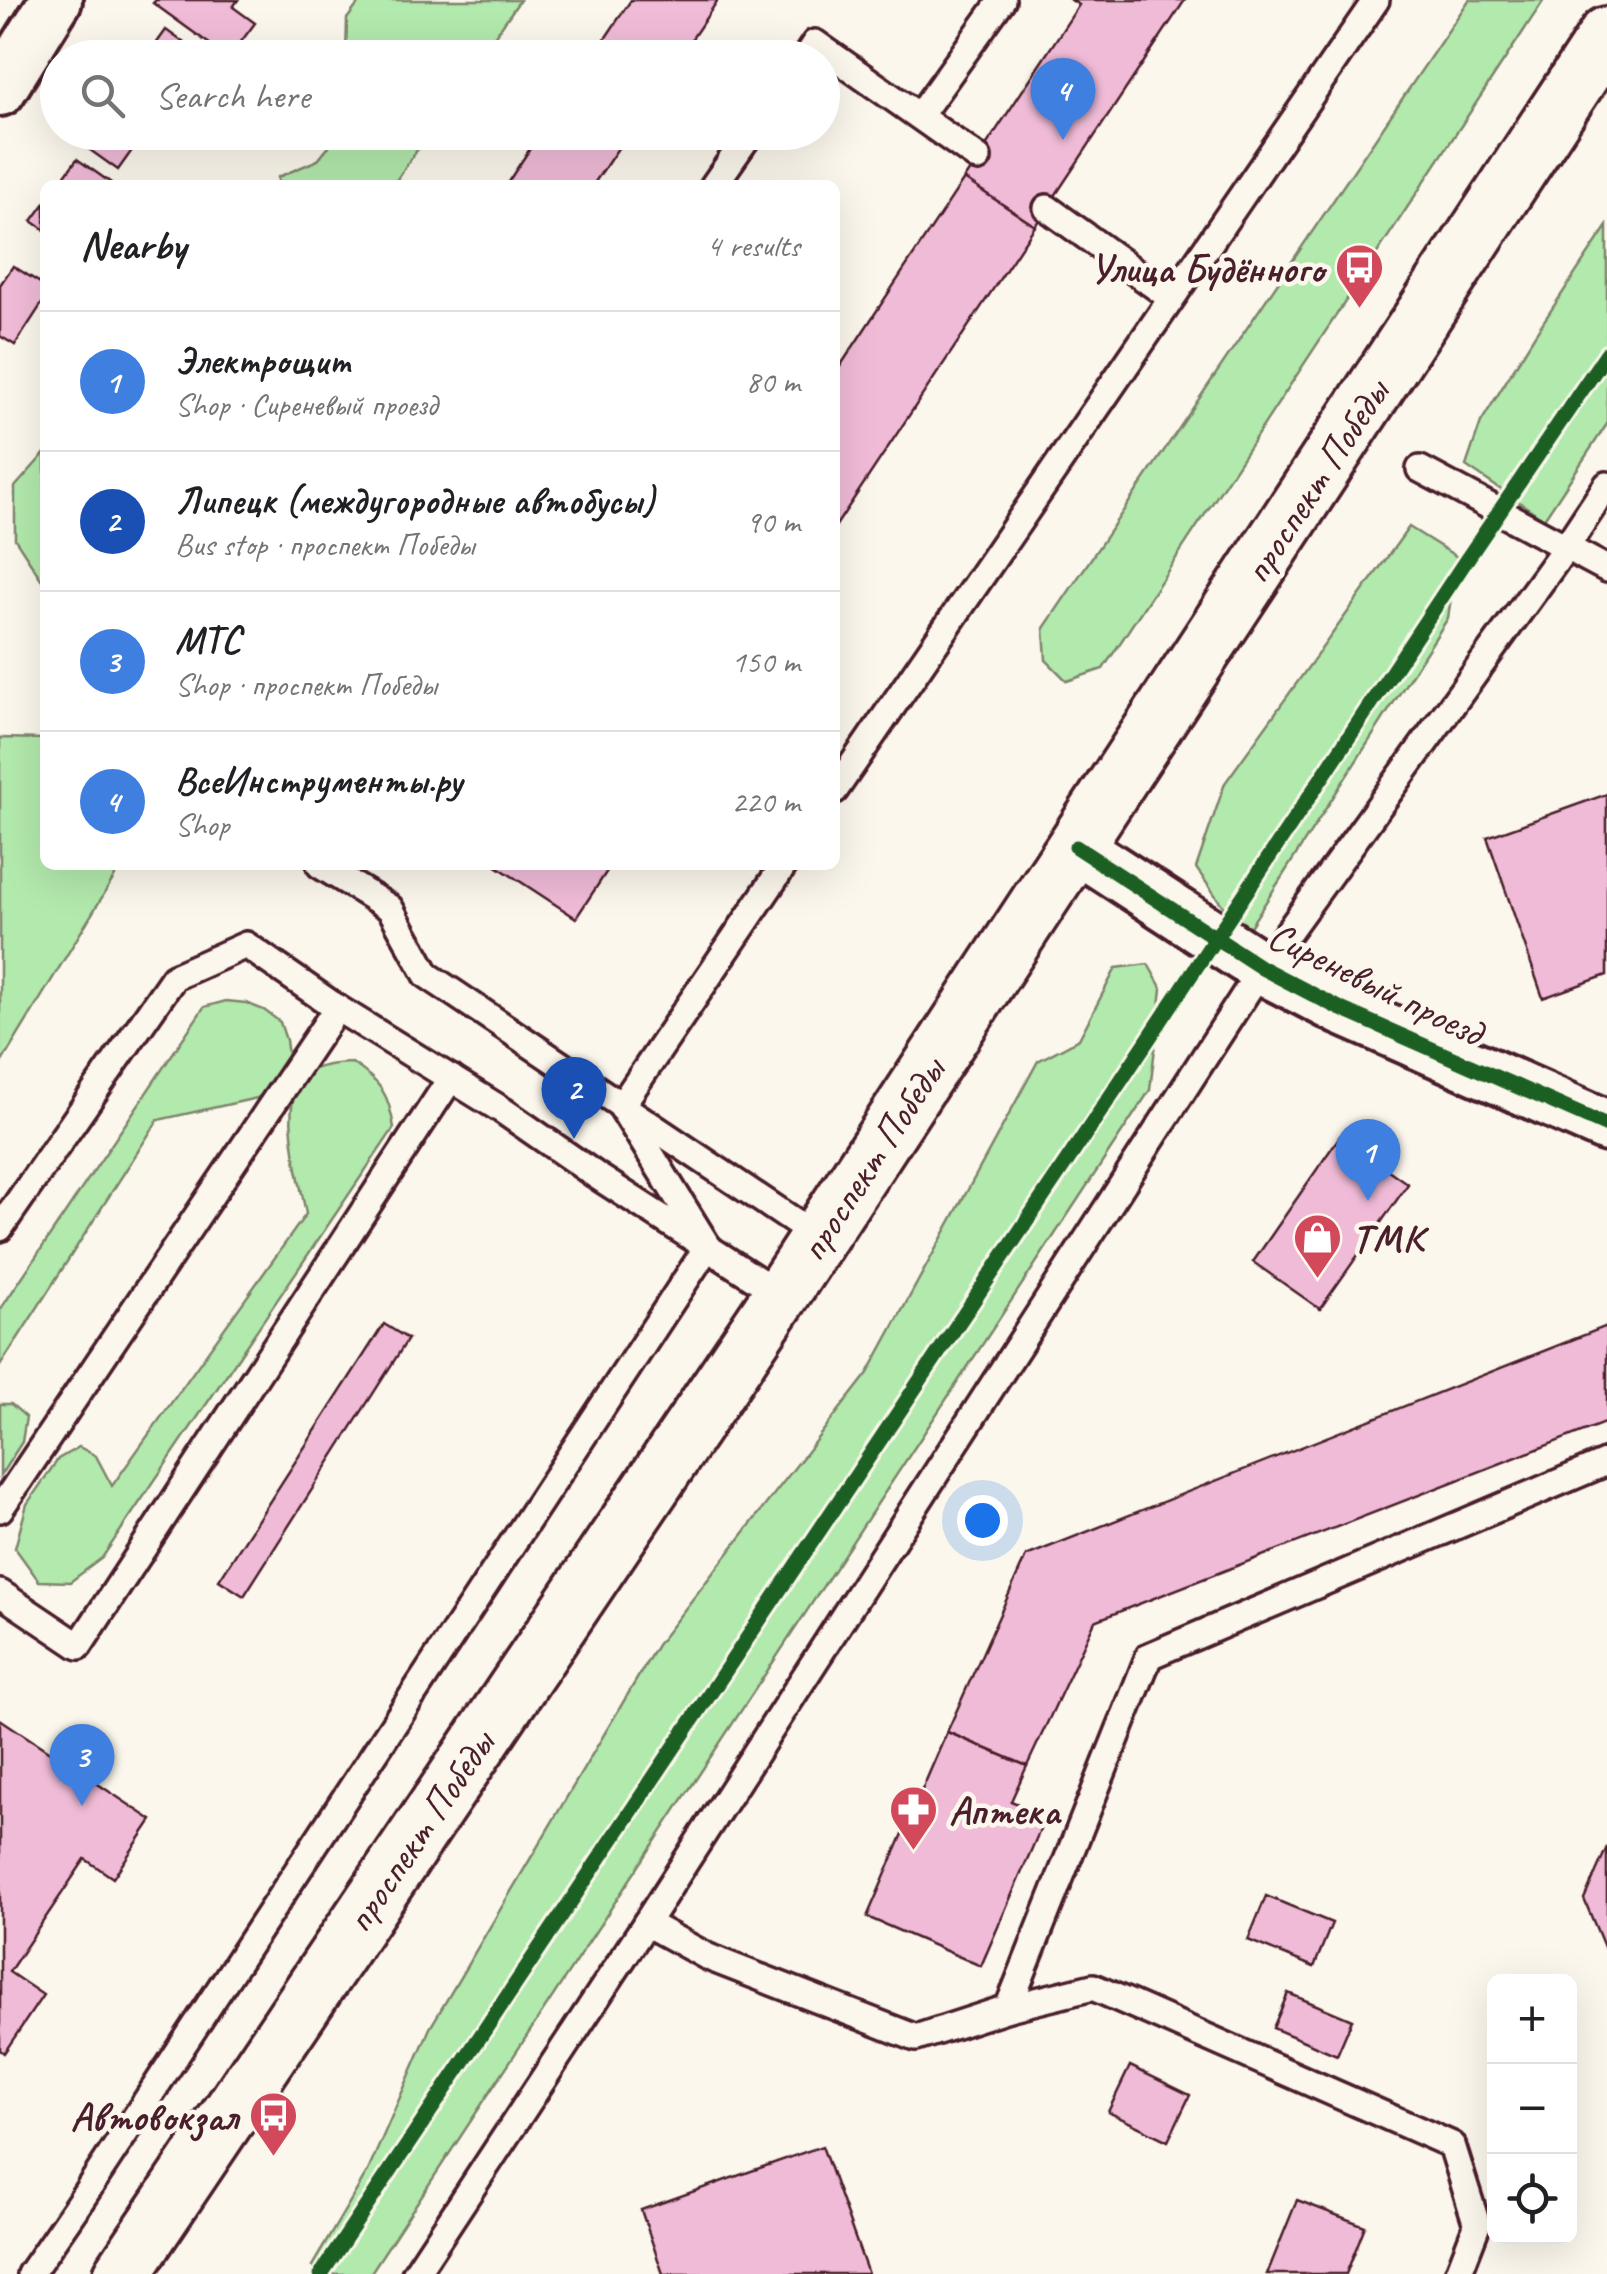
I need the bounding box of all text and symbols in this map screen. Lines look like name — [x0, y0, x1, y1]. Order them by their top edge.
search box — [40, 40, 840, 150]
pin: 4 — [1030, 58, 1096, 140]
icon: search — [75, 68, 130, 123]
text: Search here — [155, 72, 310, 119]
text: Nearby — [80, 219, 186, 272]
text: 4 results — [706, 225, 800, 266]
bus stop icon: Улица Будённого — [1333, 242, 1385, 310]
place label: Улица Будённого — [1089, 244, 1328, 294]
text: Электрощит — [175, 337, 351, 384]
text: 1 — [105, 361, 120, 402]
text: 80 m — [746, 361, 800, 402]
street label: проспект Победы — [1232, 368, 1402, 593]
text: Shop · Сиреневый проезд — [175, 384, 437, 425]
text: Липецк (междугородные автобусы) — [175, 477, 654, 524]
text: 2 — [105, 501, 120, 542]
text: 90 m — [746, 501, 800, 542]
text: Bus stop · проспект Победы — [175, 524, 475, 565]
text: МТС — [175, 617, 241, 664]
text: 3 — [105, 641, 120, 682]
text: 150 m — [731, 641, 800, 682]
text: Shop · проспект Победы — [175, 664, 437, 705]
text: ВсеИнструменты.ру — [175, 757, 462, 804]
text: 4 — [105, 781, 120, 822]
text: 220 m — [731, 781, 800, 822]
text: Shop — [175, 804, 229, 845]
street label: Сиреневый проезд — [1260, 910, 1495, 1059]
street label: проспект Победы — [788, 1046, 958, 1271]
pin: 2 — [542, 1056, 606, 1139]
pin: 1 — [1336, 1118, 1400, 1201]
shop icon: ТМК — [1291, 1212, 1343, 1280]
place label: ТМК — [1352, 1214, 1430, 1264]
your location — [957, 1495, 1008, 1546]
street label: проспект Победы — [334, 1719, 507, 1942]
pin: 3 — [49, 1724, 114, 1806]
pharmacy icon: Аптека — [888, 1784, 940, 1852]
place label: Аптека — [949, 1786, 1062, 1836]
map controls — [1487, 1974, 1577, 2244]
button: + — [1487, 1974, 1577, 2064]
button: − — [1487, 2064, 1577, 2154]
bus stop icon: Автовокзал — [247, 2090, 299, 2158]
place label: Автовокзал — [71, 2092, 241, 2142]
button: locate — [1487, 2154, 1577, 2244]

